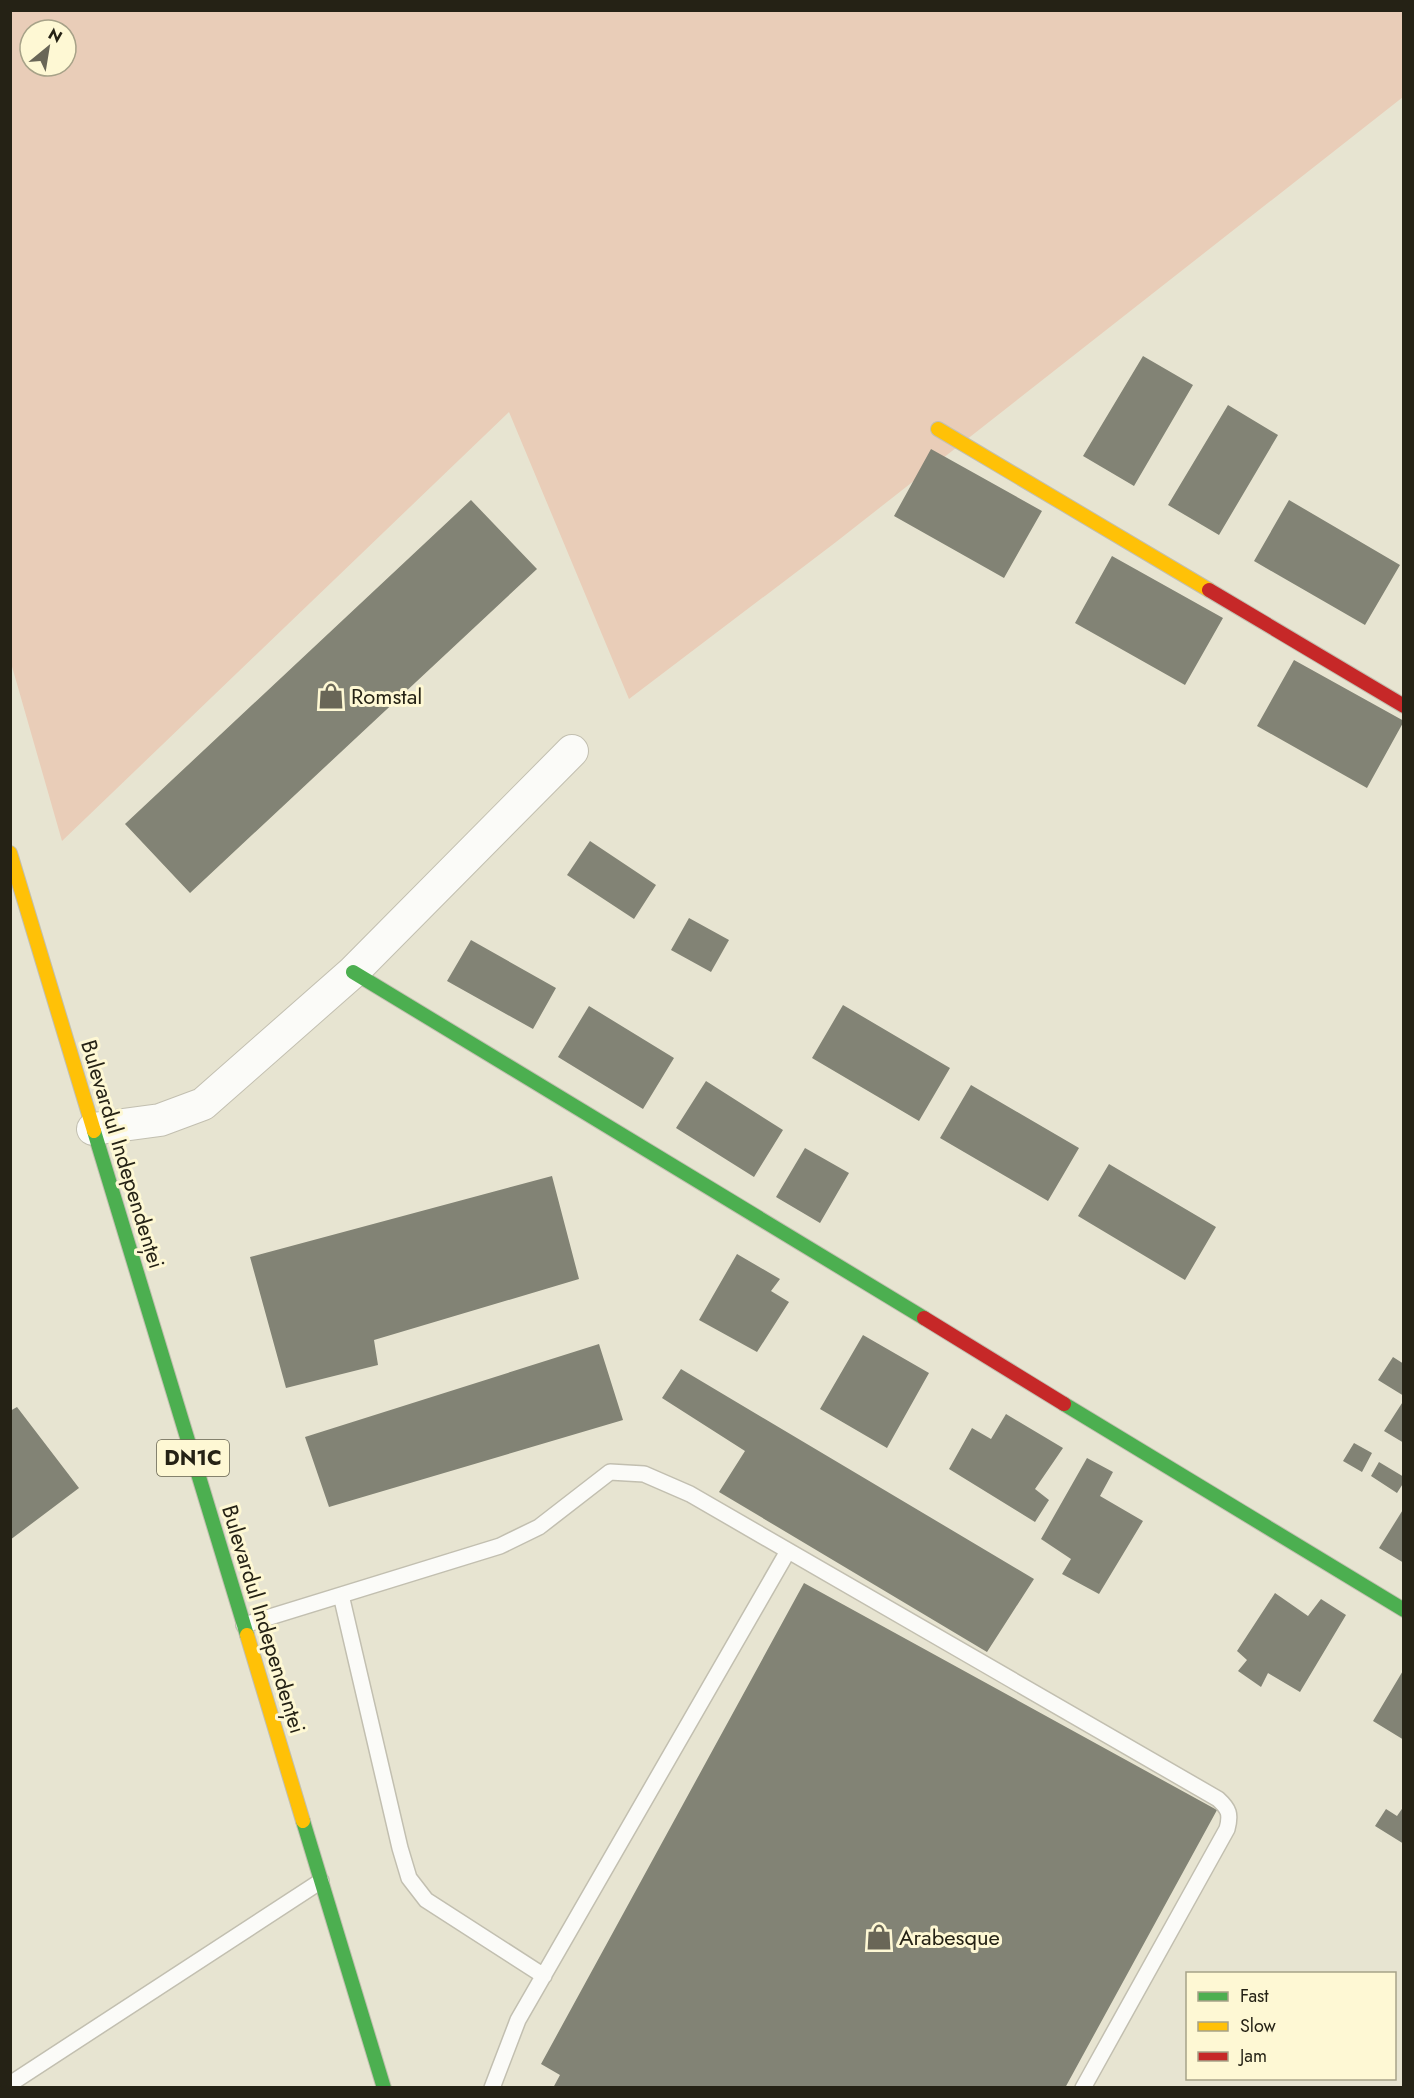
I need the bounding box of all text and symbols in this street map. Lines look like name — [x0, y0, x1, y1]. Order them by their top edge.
north arrow — [18, 18, 78, 78]
text: N — [44, 22, 67, 49]
place label: Romstal — [351, 680, 422, 712]
shop icon: Romstal — [316, 681, 346, 711]
street label: Bulevardul Independenței — [73, 1036, 173, 1272]
road number: DN1C — [157, 1440, 229, 1476]
street label: Bulevardul Independenței — [214, 1501, 314, 1737]
place label: Arabesque — [899, 1921, 1000, 1953]
shop icon: Arabesque — [864, 1922, 894, 1952]
legend — [1186, 1972, 1396, 2080]
text: Fast — [1240, 1983, 1269, 2009]
text: Slow — [1240, 2013, 1277, 2039]
text: Jam — [1238, 2043, 1267, 2069]

